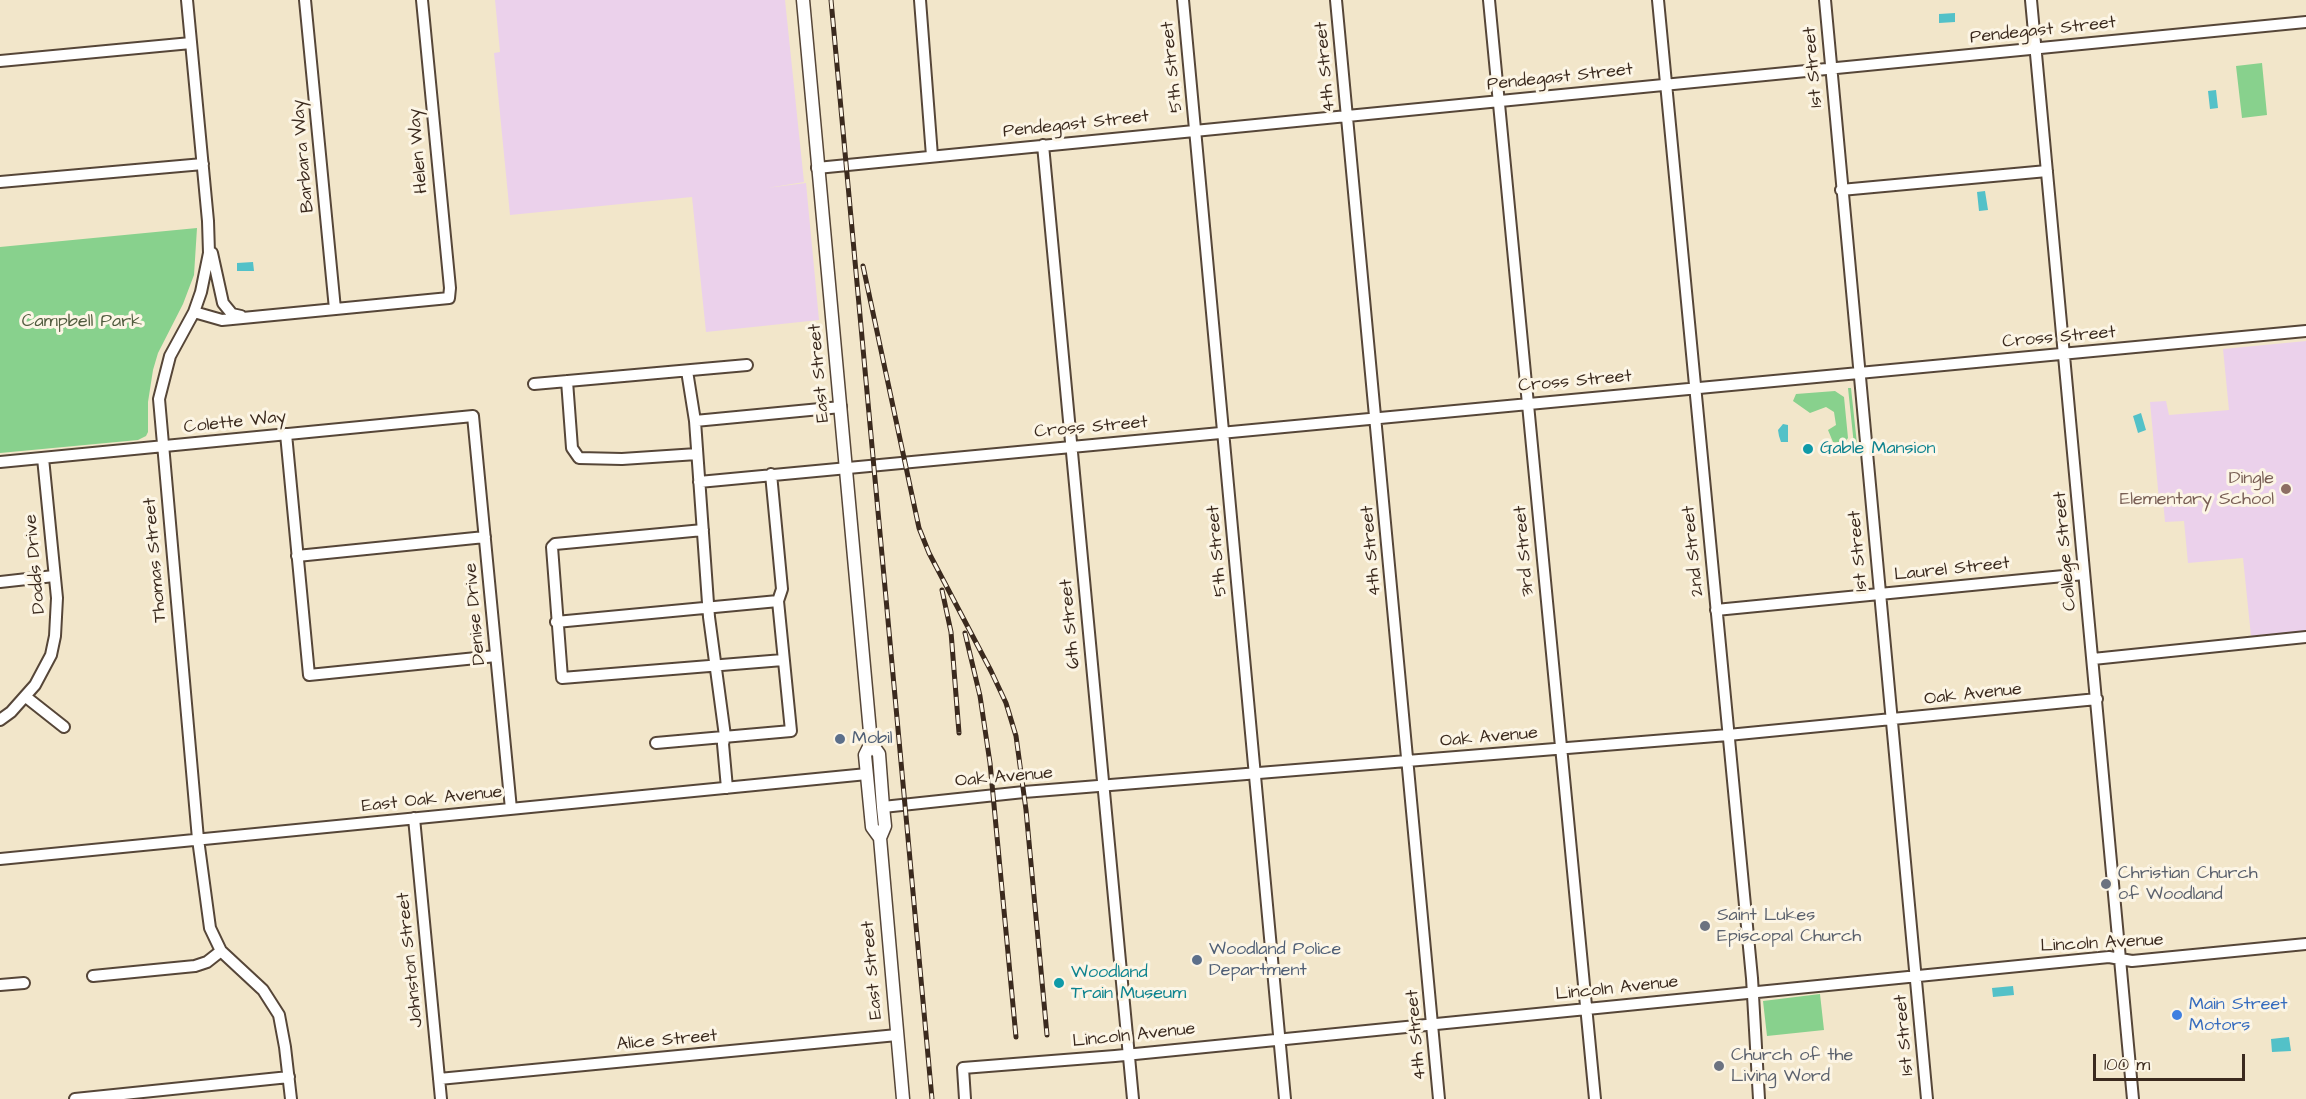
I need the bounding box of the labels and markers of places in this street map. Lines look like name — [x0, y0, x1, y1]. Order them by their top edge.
place label: Gable Mansion — [1820, 438, 1935, 460]
marker: Gable Mansion — [1801, 442, 1815, 456]
place label: Dingle Elementary School — [2120, 468, 2274, 510]
marker: Dingle Elementary School — [2279, 482, 2293, 496]
place label: Mobil — [852, 728, 893, 750]
marker: Mobil — [833, 732, 847, 746]
place label: Christian Church of Woodland — [2118, 863, 2258, 906]
marker: Christian Church of Woodland — [2099, 877, 2113, 891]
place label: Saint Lukes Episcopal Church — [1717, 905, 1861, 948]
marker: Saint Lukes Episcopal Church — [1698, 919, 1712, 933]
place label: Woodland Police Department — [1209, 939, 1341, 982]
marker: Woodland Police Department — [1190, 953, 1204, 967]
place label: Woodland Train Museum — [1071, 962, 1186, 1004]
marker: Woodland Train Museum — [1052, 976, 1066, 990]
place label: Main Street Motors — [2189, 994, 2288, 1036]
marker: Main Street Motors — [2170, 1008, 2184, 1022]
place label: Church of the Living Word — [1731, 1045, 1853, 1088]
marker: Church of the Living Word — [1712, 1059, 1726, 1073]

